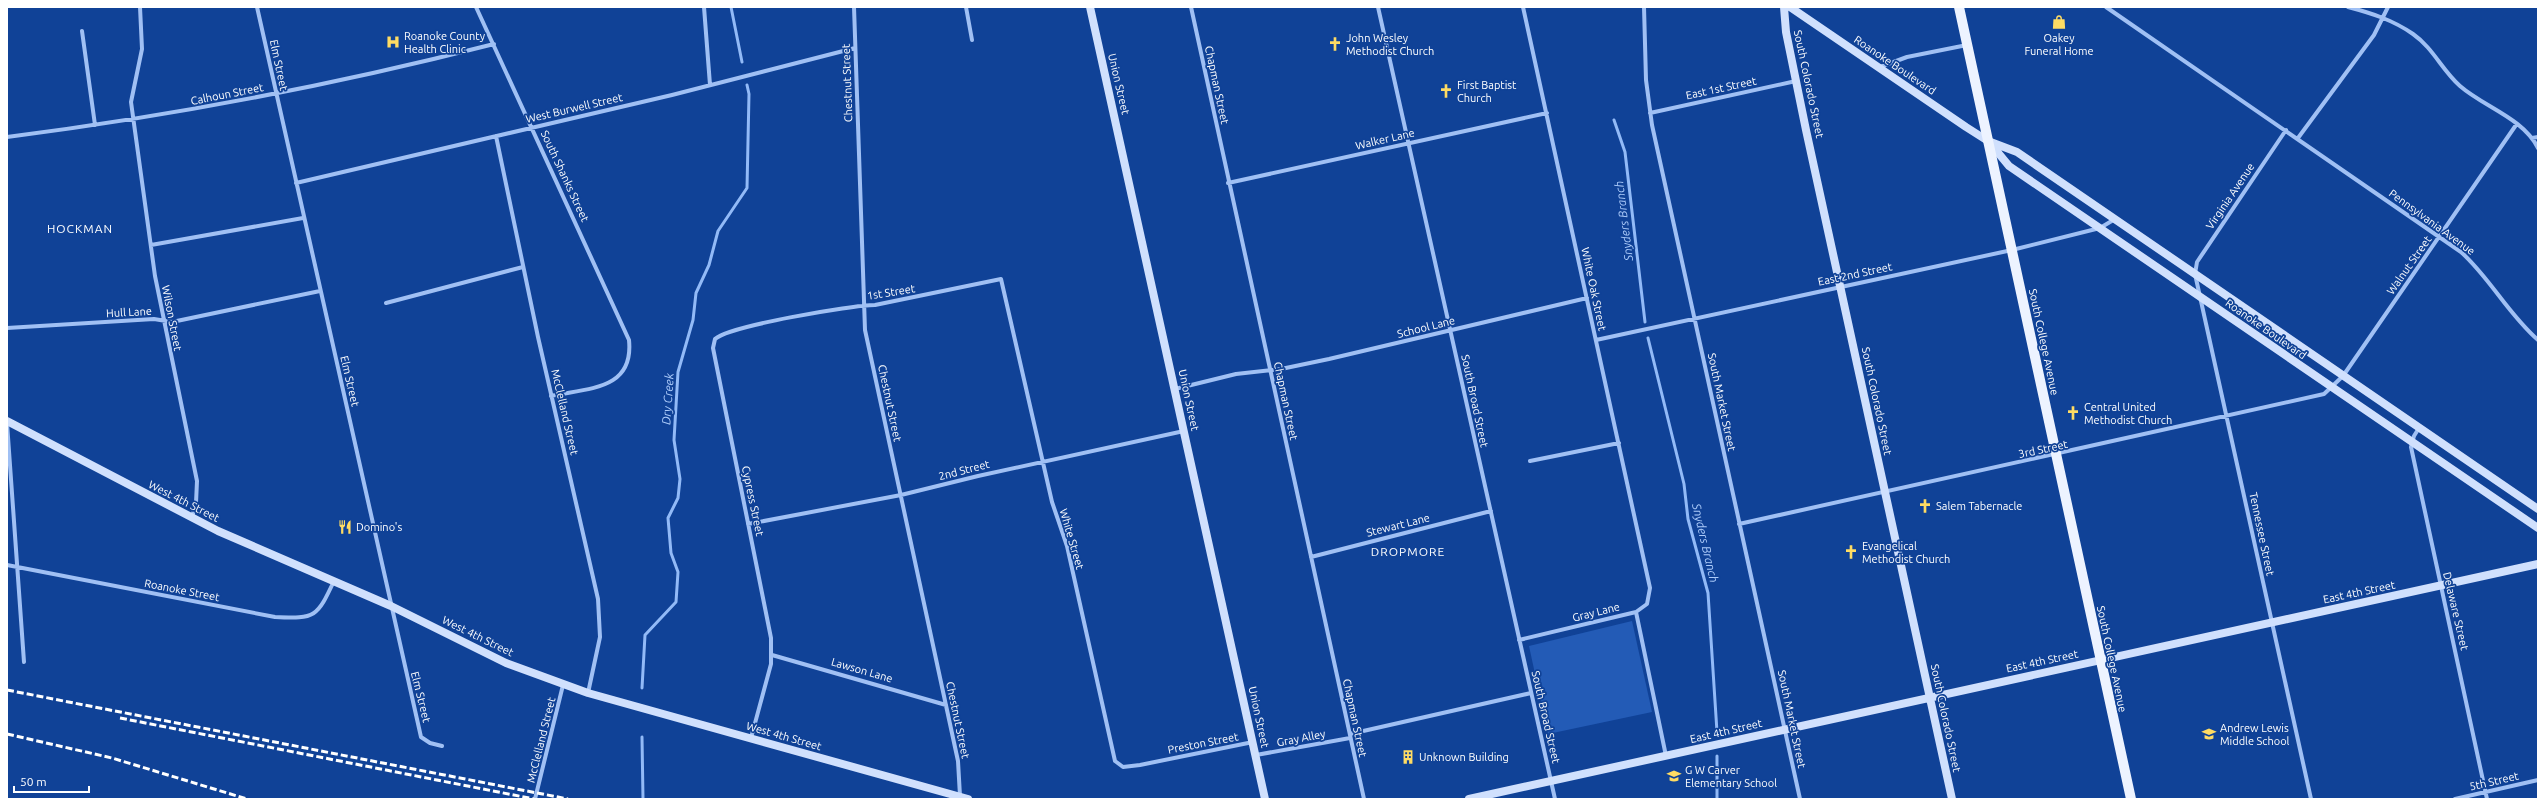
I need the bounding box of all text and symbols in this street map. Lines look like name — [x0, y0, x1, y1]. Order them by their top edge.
shop icon: Oakey Funeral Home — [2051, 14, 2067, 30]
street label: South Colorado Street — [1792, 29, 1826, 140]
place label: Roanoke County Health Clinic — [404, 30, 486, 55]
place label: John Wesley Methodist Church — [1346, 32, 1434, 57]
place label: Oakey Funeral Home — [2024, 32, 2094, 57]
street label: Roanoke Boulevard — [1852, 33, 1938, 97]
hospital icon: Roanoke County Health Clinic — [385, 34, 401, 50]
church icon: John Wesley Methodist Church — [1327, 36, 1343, 52]
street label: Elm Street — [268, 38, 290, 92]
street label: Chestnut Street — [840, 43, 854, 122]
street label: Chapman Street — [1203, 45, 1231, 126]
street label: Union Street — [1106, 52, 1132, 116]
street label: East 1st Street — [1685, 75, 1758, 101]
place label: First Baptist Church — [1457, 79, 1517, 104]
street label: Calhoun Street — [190, 81, 265, 107]
church icon: First Baptist Church — [1438, 83, 1454, 99]
street label: West Burwell Street — [524, 91, 624, 125]
street label: Walker Lane — [1354, 126, 1416, 152]
street label: South Shanks Street — [539, 129, 592, 224]
street label: Virginia Avenue — [2203, 161, 2257, 231]
water label: Snyders Branch — [1612, 180, 1635, 263]
street label: Pennsylvania Avenue — [2387, 187, 2477, 257]
district label: HOCKMAN — [47, 222, 113, 235]
street label: Walnut Street — [2384, 233, 2434, 297]
street label: White Oak Street — [1579, 246, 1609, 332]
street label: East 2nd Street — [1817, 260, 1894, 288]
street label: 1st Street — [866, 282, 917, 302]
street label: Wilson Street — [160, 284, 184, 353]
street label: South College Avenue — [2027, 288, 2061, 396]
street label: Roanoke Boulevard — [2223, 297, 2309, 361]
street label: Hull Lane — [106, 305, 152, 319]
street label: School Lane — [1396, 314, 1456, 340]
street label: South Colorado Street — [1860, 346, 1894, 457]
street label: South Market Street — [1706, 352, 1738, 453]
street label: Elm Street — [338, 354, 362, 408]
street label: South Broad Street — [1459, 354, 1491, 449]
street label: Chapman Street — [1272, 361, 1300, 442]
street label: Chestnut Street — [876, 363, 904, 443]
street label: McClelland Street — [549, 368, 581, 457]
street label: Union Street — [1177, 368, 1201, 432]
water label: Dry Creek — [659, 372, 676, 425]
place label: Central United Methodist Church — [2084, 401, 2172, 426]
church icon: Central United Methodist Church — [2065, 405, 2081, 421]
street label: 3rd Street — [2017, 438, 2069, 460]
street label: 2nd Street — [937, 458, 991, 482]
street label: Cypress Street — [740, 465, 766, 538]
street label: West 4th Street — [147, 478, 222, 524]
street label: Tennessee Street — [2247, 491, 2277, 578]
church icon: Salem Tabernacle — [1917, 498, 1933, 514]
place label: Salem Tabernacle — [1936, 500, 2022, 512]
water label: Snyders Branch — [1690, 501, 1721, 584]
street label: White Street — [1058, 507, 1087, 571]
street label: Stewart Lane — [1365, 511, 1431, 539]
restaurant icon: Domino's — [337, 519, 353, 535]
place label: Domino's — [356, 521, 403, 533]
place label: Evangelical Methodist Church — [1862, 540, 1950, 565]
church icon: Evangelical Methodist Church — [1843, 544, 1859, 560]
district label: DROPMORE — [1371, 545, 1445, 558]
street label: Delaware Street — [2441, 571, 2471, 652]
street label: Roanoke Street — [143, 577, 221, 603]
street label: East 4th Street — [2322, 578, 2397, 606]
street label: Gray Lane — [1571, 600, 1621, 624]
street label: South College Avenue — [2095, 605, 2129, 713]
street label: West 4th Street — [440, 614, 516, 659]
street label: East 4th Street — [2005, 647, 2080, 675]
street label: Lawson Lane — [830, 655, 894, 685]
street label: South Colorado Street — [1929, 663, 1963, 774]
street label: South Market Street — [1776, 669, 1808, 770]
street label: Elm Street — [409, 670, 433, 724]
street label: South Broad Street — [1530, 670, 1563, 765]
street label: Chapman Street — [1341, 678, 1369, 759]
street label: Chestnut Street — [944, 680, 972, 760]
street label: Union Street — [1247, 685, 1271, 749]
street label: McClelland Street — [525, 695, 558, 784]
street label: East 4th Street — [1689, 717, 1764, 745]
street label: West 4th Street — [745, 720, 824, 753]
place label: Andrew Lewis Middle School — [2220, 722, 2290, 747]
school or university icon: Andrew Lewis Middle School — [2201, 726, 2217, 742]
street label: Gray Alley — [1276, 727, 1327, 749]
street label: Preston Street — [1167, 730, 1240, 756]
building icon: Unknown Building — [1400, 749, 1416, 765]
place label: Unknown Building — [1419, 751, 1509, 763]
place label: G W Carver Elementary School — [1685, 764, 1777, 789]
scale bar — [14, 768, 89, 794]
school or university icon: G W Carver Elementary School — [1666, 768, 1682, 784]
street label: 5th Street — [2468, 769, 2520, 792]
text: 50 m — [20, 775, 47, 788]

